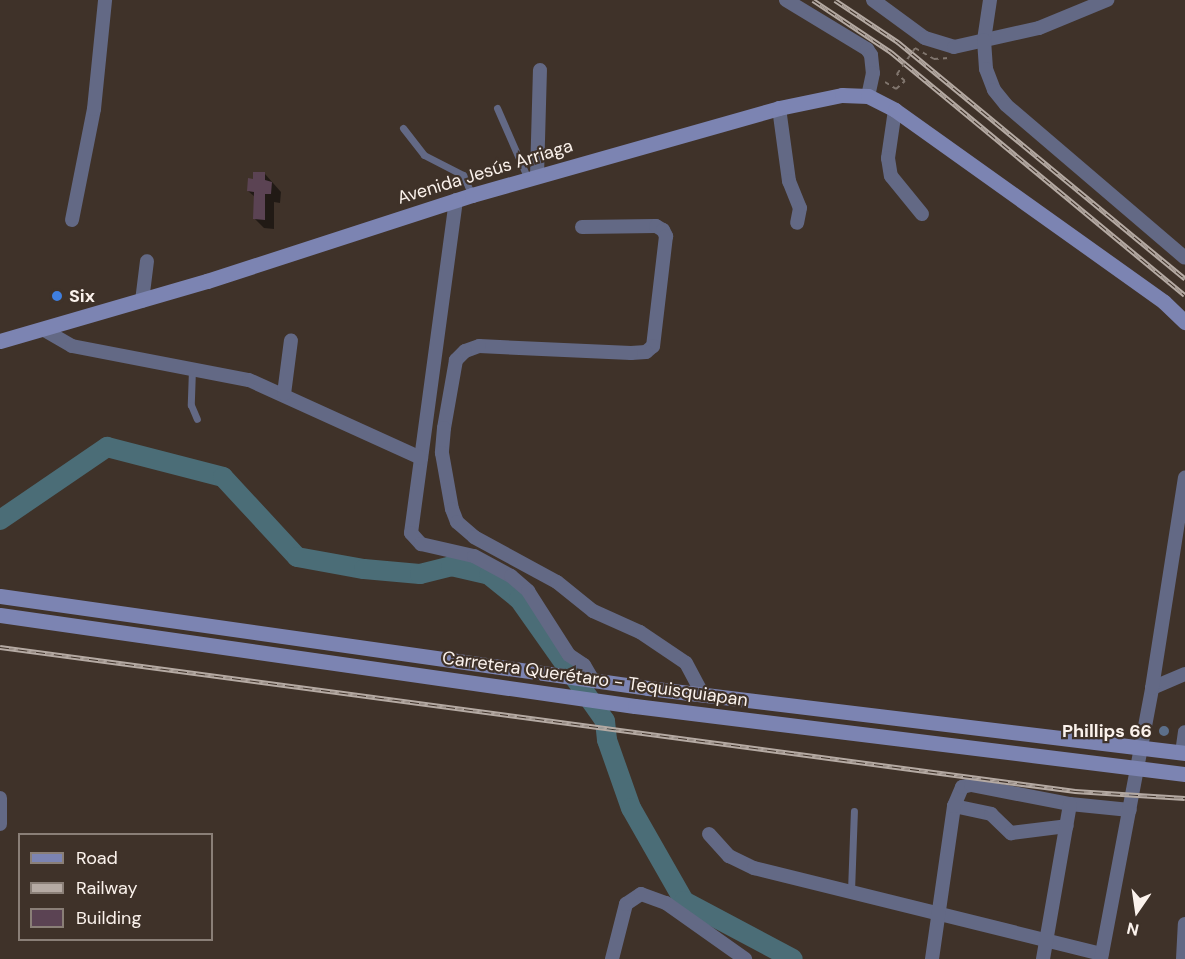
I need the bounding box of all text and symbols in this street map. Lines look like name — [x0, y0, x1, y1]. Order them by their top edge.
street label: Avenida Jesús Arriaga — [395, 135, 575, 209]
place label: Six — [69, 285, 95, 307]
marker: Six — [50, 289, 64, 303]
street label: Carretera Querétaro - Tequisquiapan — [441, 647, 749, 711]
place label: Phillips 66 — [1062, 720, 1152, 742]
marker: Phillips 66 — [1157, 724, 1171, 738]
legend — [18, 833, 213, 941]
text: Road — [76, 846, 118, 870]
text: Railway — [76, 876, 138, 900]
north arrow — [1107, 881, 1167, 941]
text: Building — [76, 906, 141, 930]
text: N — [1125, 917, 1141, 941]

